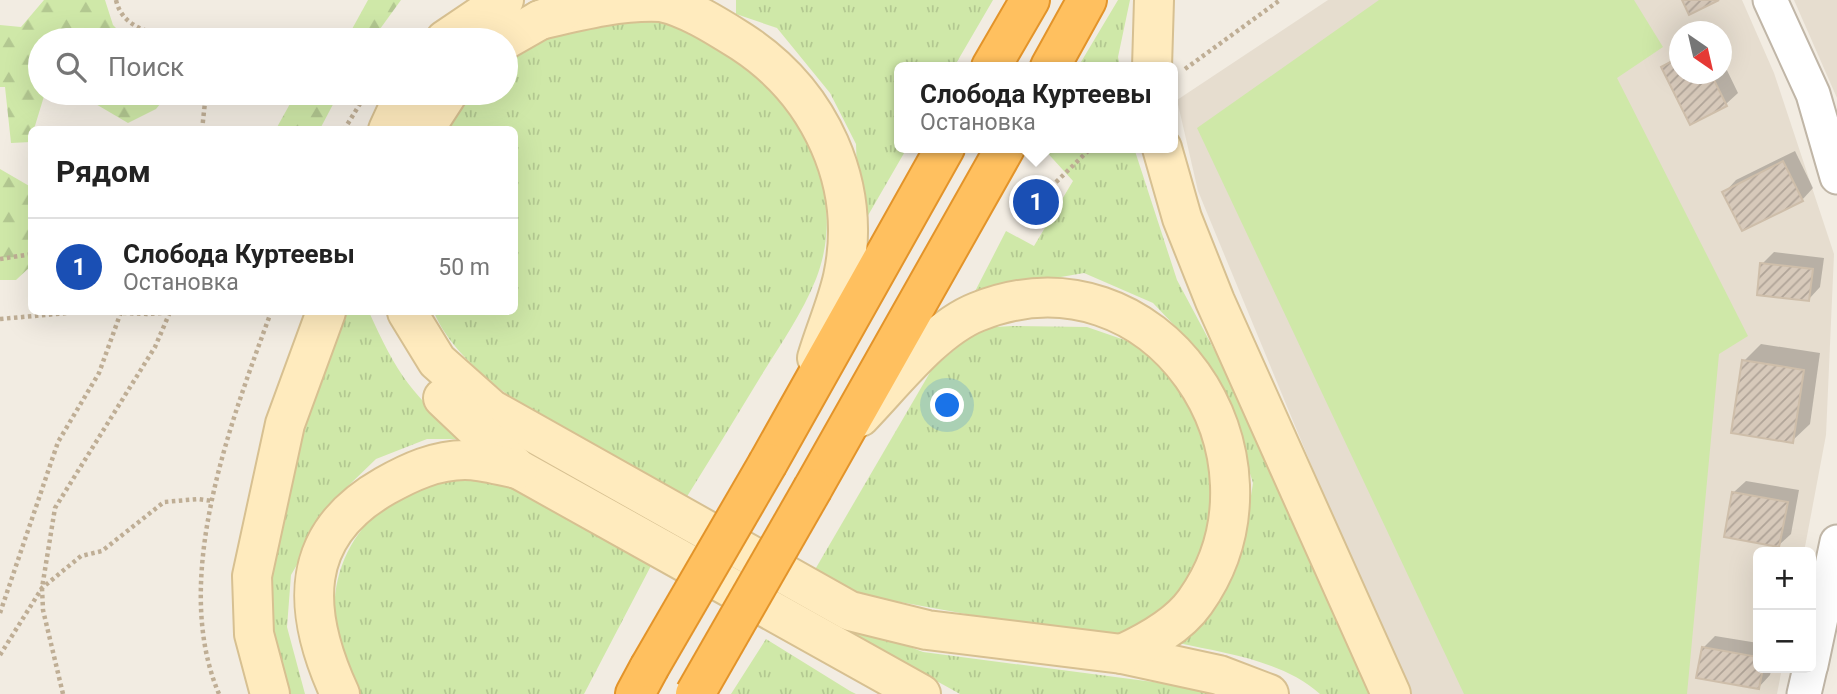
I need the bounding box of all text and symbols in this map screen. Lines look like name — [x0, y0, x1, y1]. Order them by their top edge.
north arrow — [1669, 21, 1732, 84]
search box — [28, 28, 518, 105]
icon: search — [52, 48, 90, 86]
text: Поиск — [108, 52, 184, 82]
popup — [894, 62, 1178, 153]
text: Слобода Куртеевы — [920, 79, 1152, 109]
text: Остановка — [920, 109, 1036, 136]
text: Рядом — [56, 154, 151, 189]
pin: 1 — [1013, 176, 1059, 228]
text: Слобода Куртеевы — [123, 239, 355, 269]
text: 1 — [72, 254, 86, 281]
text: 50 m — [438, 254, 490, 281]
text: Остановка — [123, 269, 239, 296]
your location — [930, 388, 964, 422]
map controls — [1753, 547, 1816, 673]
button: + — [1753, 547, 1816, 610]
button: − — [1753, 610, 1816, 673]

